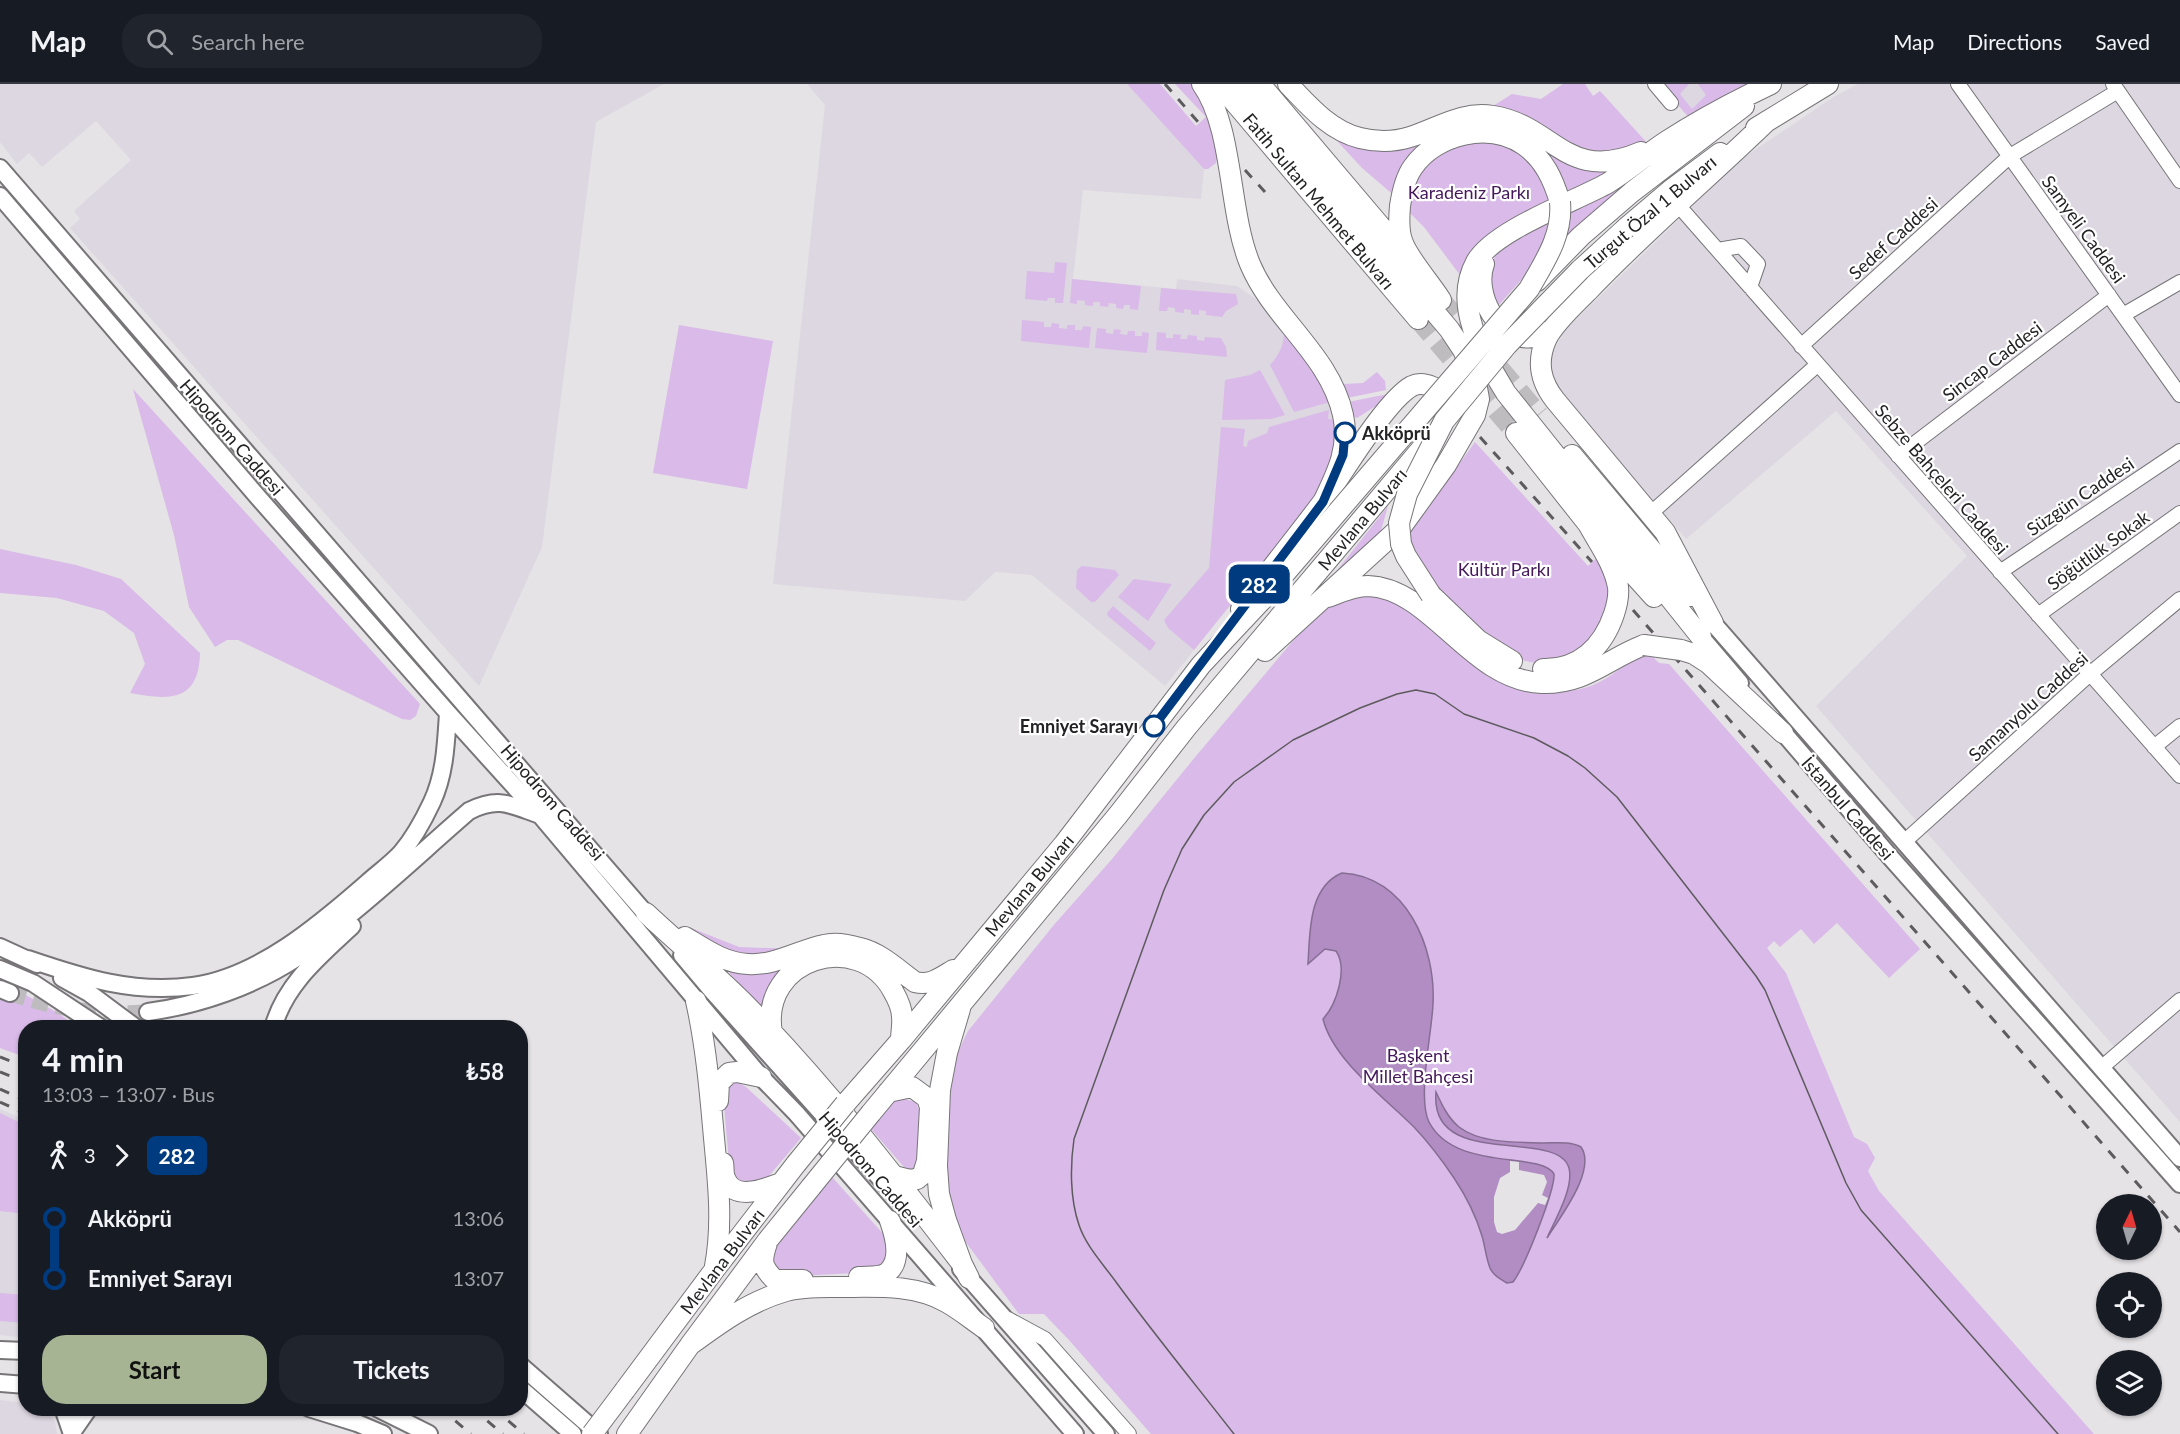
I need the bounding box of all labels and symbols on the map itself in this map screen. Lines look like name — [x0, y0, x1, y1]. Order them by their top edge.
street label: Fatih Sultan Mehmet Bulvarı — [1239, 108, 1399, 294]
street label: Turgut Özal 1 Bulvarı — [1580, 150, 1720, 274]
street label: Samyeli Caddesi — [2038, 171, 2130, 287]
park label: Karadeniz Parkı — [1408, 181, 1530, 203]
street label: Sedef Caddesi — [1844, 192, 1942, 284]
street label: Sincap Caddesi — [1938, 316, 2046, 406]
street label: Hipodrom Caddesi — [176, 374, 288, 500]
street label: Sebze Bahçeleri Caddesi — [1871, 399, 2013, 559]
marker: Akköprü — [1334, 422, 1356, 444]
place label: Akköprü — [1361, 422, 1431, 444]
street label: Süzgün Caddesi — [2022, 452, 2138, 540]
street label: Mevlana Bulvarı — [1313, 463, 1411, 575]
street label: Söğütlük Sokak — [2043, 505, 2154, 594]
park label: Kültür Parkı — [1458, 558, 1550, 580]
line badge: 282 — [1224, 564, 1294, 604]
street label: Samanyolu Caddesi — [1964, 647, 2092, 765]
place label: Emniyet Sarayı — [1020, 715, 1138, 737]
marker: Emniyet Sarayı — [1143, 715, 1165, 737]
street label: Hipodrom Caddesi — [497, 739, 609, 865]
street label: İstanbul Caddesi — [1797, 752, 1899, 864]
street label: Mevlana Bulvarı — [980, 829, 1078, 941]
park label: Başkent Millet Bahçesi — [1363, 1044, 1473, 1087]
street label: Hipodrom Caddesi — [815, 1106, 927, 1232]
north arrow — [2096, 1194, 2162, 1260]
street label: Mevlana Bulvarı — [675, 1204, 769, 1318]

